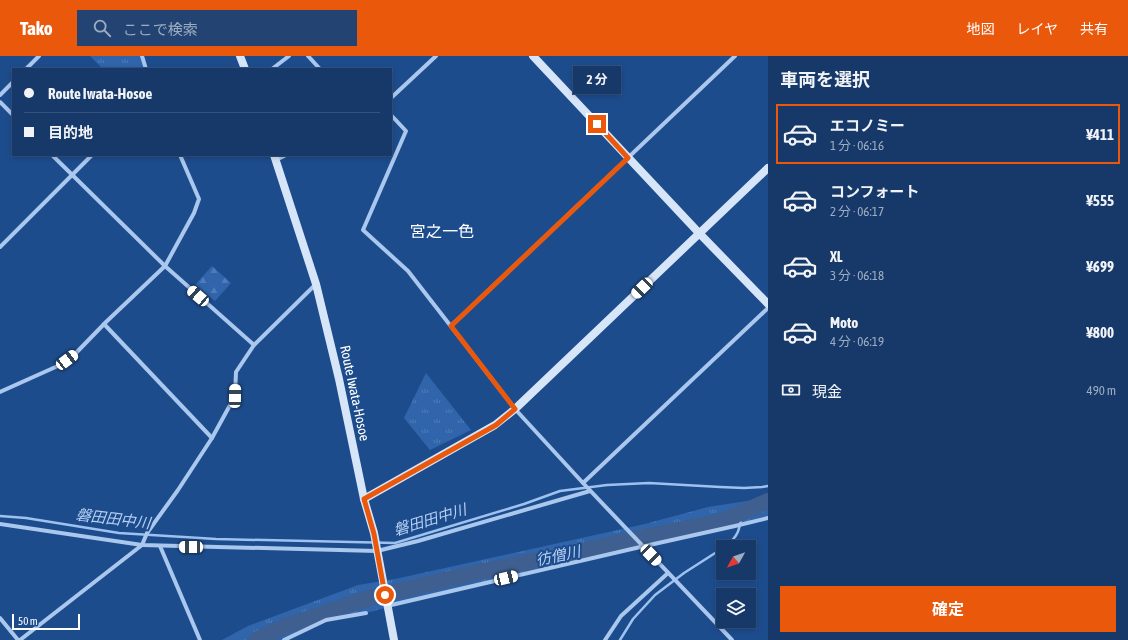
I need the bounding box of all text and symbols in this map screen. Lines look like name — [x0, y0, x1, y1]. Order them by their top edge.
search box — [77, 10, 357, 46]
text: Tako — [20, 17, 53, 39]
icon: search — [91, 17, 113, 39]
text: ここで検索 — [123, 21, 198, 38]
text: 地図 — [966, 21, 994, 37]
text: レイヤ — [1016, 21, 1058, 37]
text: 共有 — [1080, 21, 1108, 37]
callout: 2 分 — [573, 66, 621, 94]
text: 車両を選択 — [780, 69, 870, 90]
text: 2 分 — [587, 72, 607, 87]
text: Route Iwata-Hosoe — [48, 85, 152, 102]
route end — [588, 115, 606, 133]
icon: car — [782, 116, 818, 152]
text: エコノミー — [830, 117, 905, 134]
text: 目的地 — [48, 124, 93, 141]
text: ¥411 — [1086, 126, 1114, 143]
text: 1 分 · 06:16 — [830, 138, 884, 153]
icon: car — [782, 182, 818, 218]
text: コンフォート — [830, 183, 920, 200]
text: ¥555 — [1086, 192, 1114, 209]
text: 2 分 · 06:17 — [830, 204, 884, 219]
district label: 宮之一色 — [410, 222, 474, 240]
icon: car — [782, 248, 818, 284]
text: XL — [830, 248, 843, 265]
text: ¥699 — [1086, 258, 1114, 275]
text: 3 分 · 06:18 — [830, 268, 884, 283]
car — [629, 275, 655, 301]
car — [185, 284, 211, 308]
icon: car — [782, 314, 818, 350]
text: Moto — [830, 314, 858, 331]
text: ¥800 — [1086, 324, 1114, 341]
text: 4 分 · 06:19 — [830, 334, 884, 349]
street label: Route Iwata-Hosoe — [337, 344, 373, 442]
car — [54, 348, 80, 372]
icon: cash — [780, 379, 802, 401]
text: 現金 — [812, 383, 842, 400]
text: 490 m — [1087, 383, 1116, 398]
car — [229, 384, 241, 408]
water label: 磐田田中川 — [391, 500, 470, 539]
water label: 磐田田中川 — [75, 505, 153, 532]
north arrow — [716, 540, 756, 580]
map controls — [716, 540, 756, 628]
car — [179, 541, 203, 553]
water label: 彷僧川 — [534, 542, 584, 569]
car — [638, 542, 664, 568]
car — [493, 569, 519, 587]
route start — [376, 586, 394, 604]
button: 確定 — [780, 586, 1116, 632]
button: layers — [716, 588, 756, 628]
scale bar — [12, 612, 80, 631]
text: 50 m — [18, 615, 38, 627]

